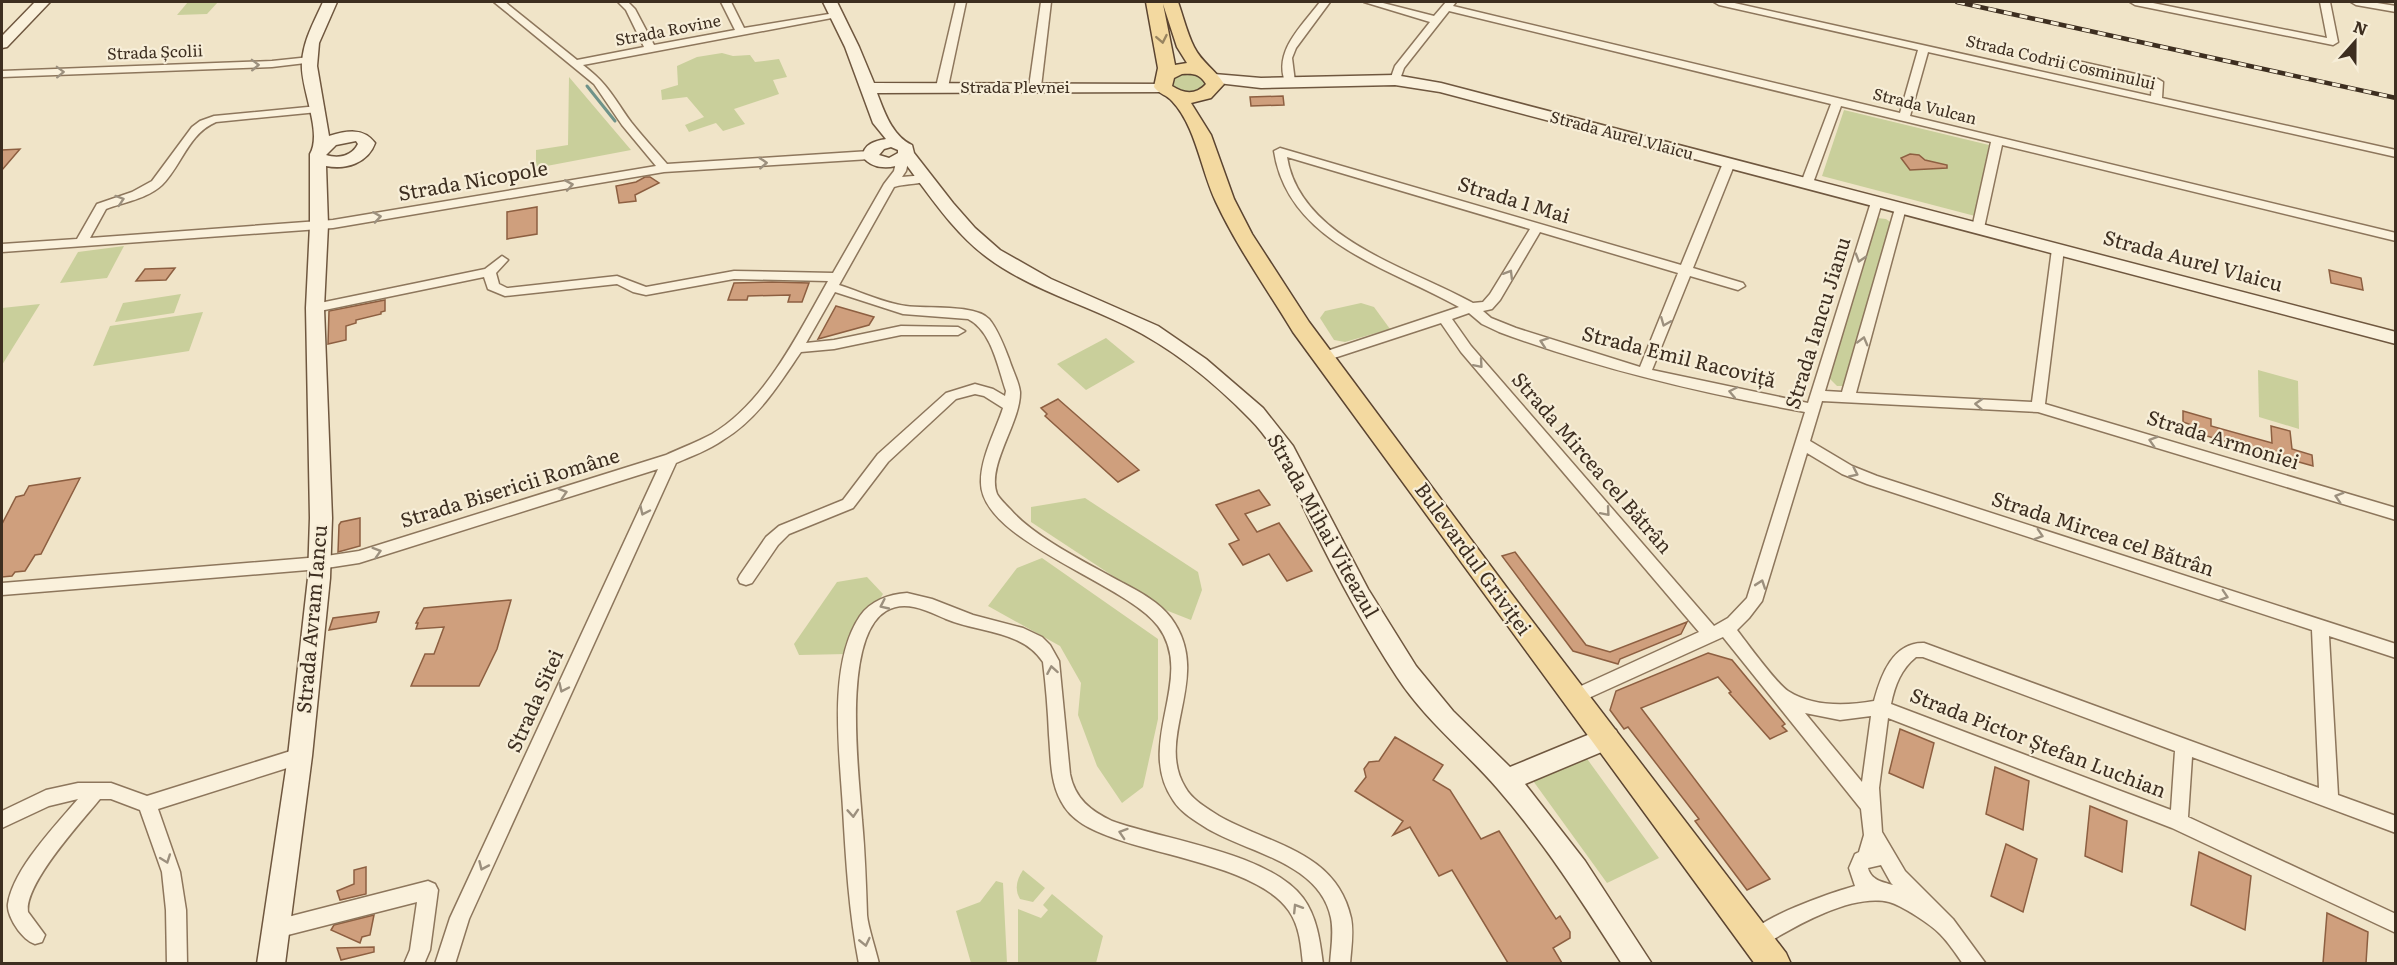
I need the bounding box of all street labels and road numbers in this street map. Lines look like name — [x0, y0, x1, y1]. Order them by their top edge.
street label: Strada Rovine — [613, 7, 723, 51]
street label: Strada Codrii Cosminului — [1964, 27, 2159, 95]
street label: Strada Școlii — [107, 37, 203, 65]
street label: Strada Plevnei — [960, 74, 1070, 98]
street label: Strada Vulcan — [1871, 81, 1980, 130]
street label: Strada Aurel Vlaicu — [1548, 103, 1697, 165]
street label: Strada Nicopole — [396, 151, 550, 207]
street label: Strada 1 Mai — [1455, 167, 1575, 229]
street label: Strada Aurel Vlaicu — [2100, 221, 2287, 298]
street label: Strada Iancu Jianu — [1776, 232, 1857, 412]
street label: Strada Emil Racoviță — [1579, 316, 1780, 394]
street label: Strada Mircea cel Bătrân — [1506, 364, 1681, 559]
street label: Strada Armoniei — [2144, 401, 2304, 476]
street label: Strada Mihai Viteazul — [1262, 427, 1388, 623]
street label: Strada Bisericii Române — [396, 438, 623, 534]
street label: Bulevardul Griviței — [1409, 475, 1541, 641]
street label: Strada Mircea cel Bătrân — [1988, 482, 2219, 582]
street label: Strada Avram Iancu — [287, 523, 333, 714]
street label: Strada Sitei — [497, 644, 569, 756]
street label: Strada Pictor Ștefan Luchian — [1906, 678, 2171, 804]

